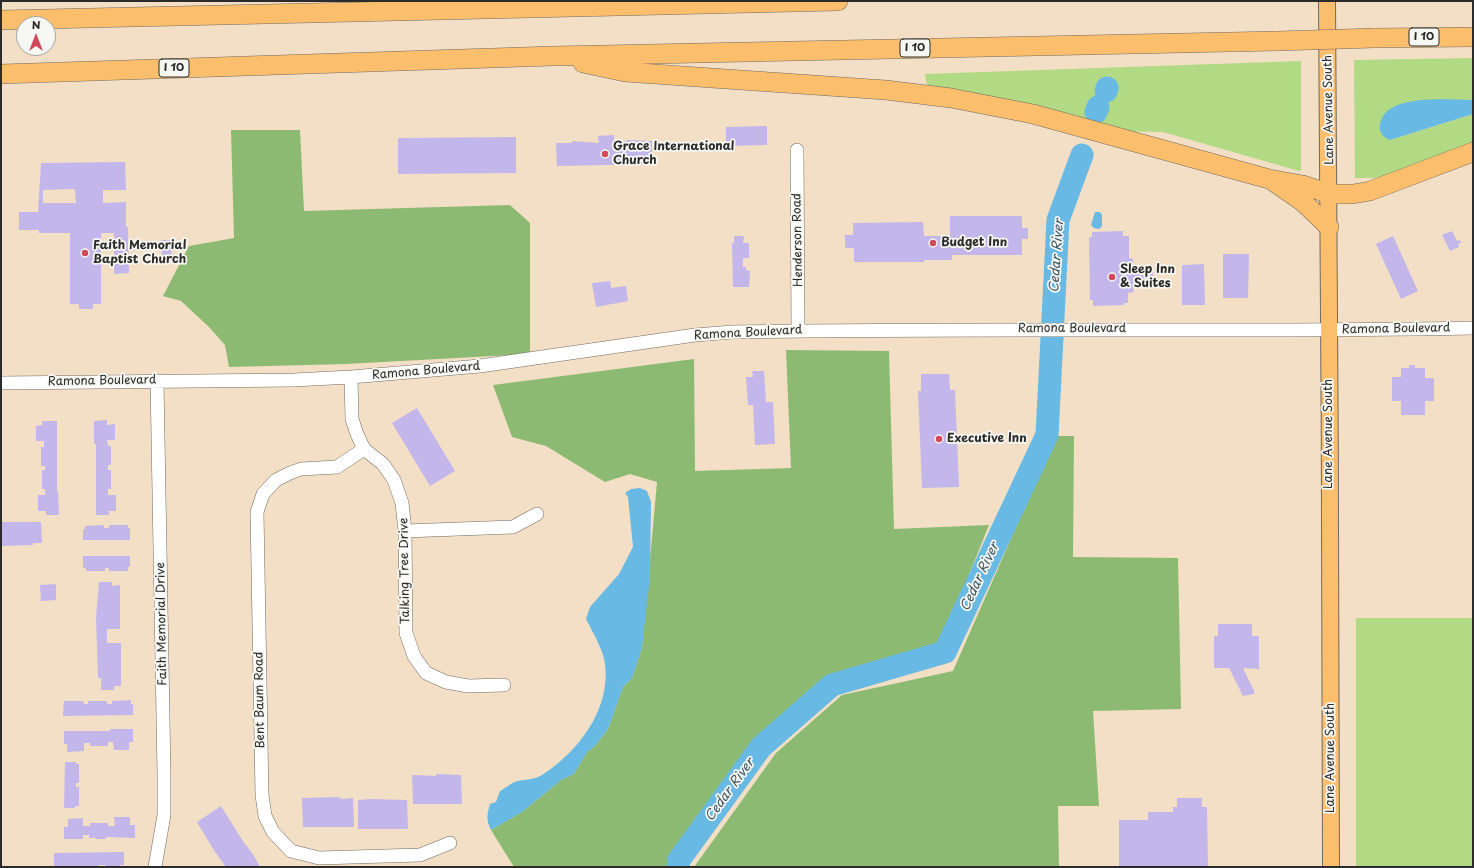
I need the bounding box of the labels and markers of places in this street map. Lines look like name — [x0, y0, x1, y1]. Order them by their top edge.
place label: Grace International Church — [613, 140, 734, 168]
marker: Grace International Church — [600, 149, 610, 159]
place label: Budget Inn — [941, 236, 1007, 250]
marker: Budget Inn — [928, 238, 938, 248]
place label: Faith Memorial Baptist Church — [93, 239, 186, 267]
marker: Faith Memorial Baptist Church — [80, 248, 90, 258]
place label: Sleep Inn & Suites — [1120, 263, 1175, 291]
marker: Sleep Inn & Suites — [1107, 272, 1117, 282]
place label: Executive Inn — [947, 432, 1027, 446]
marker: Executive Inn — [934, 434, 944, 444]

